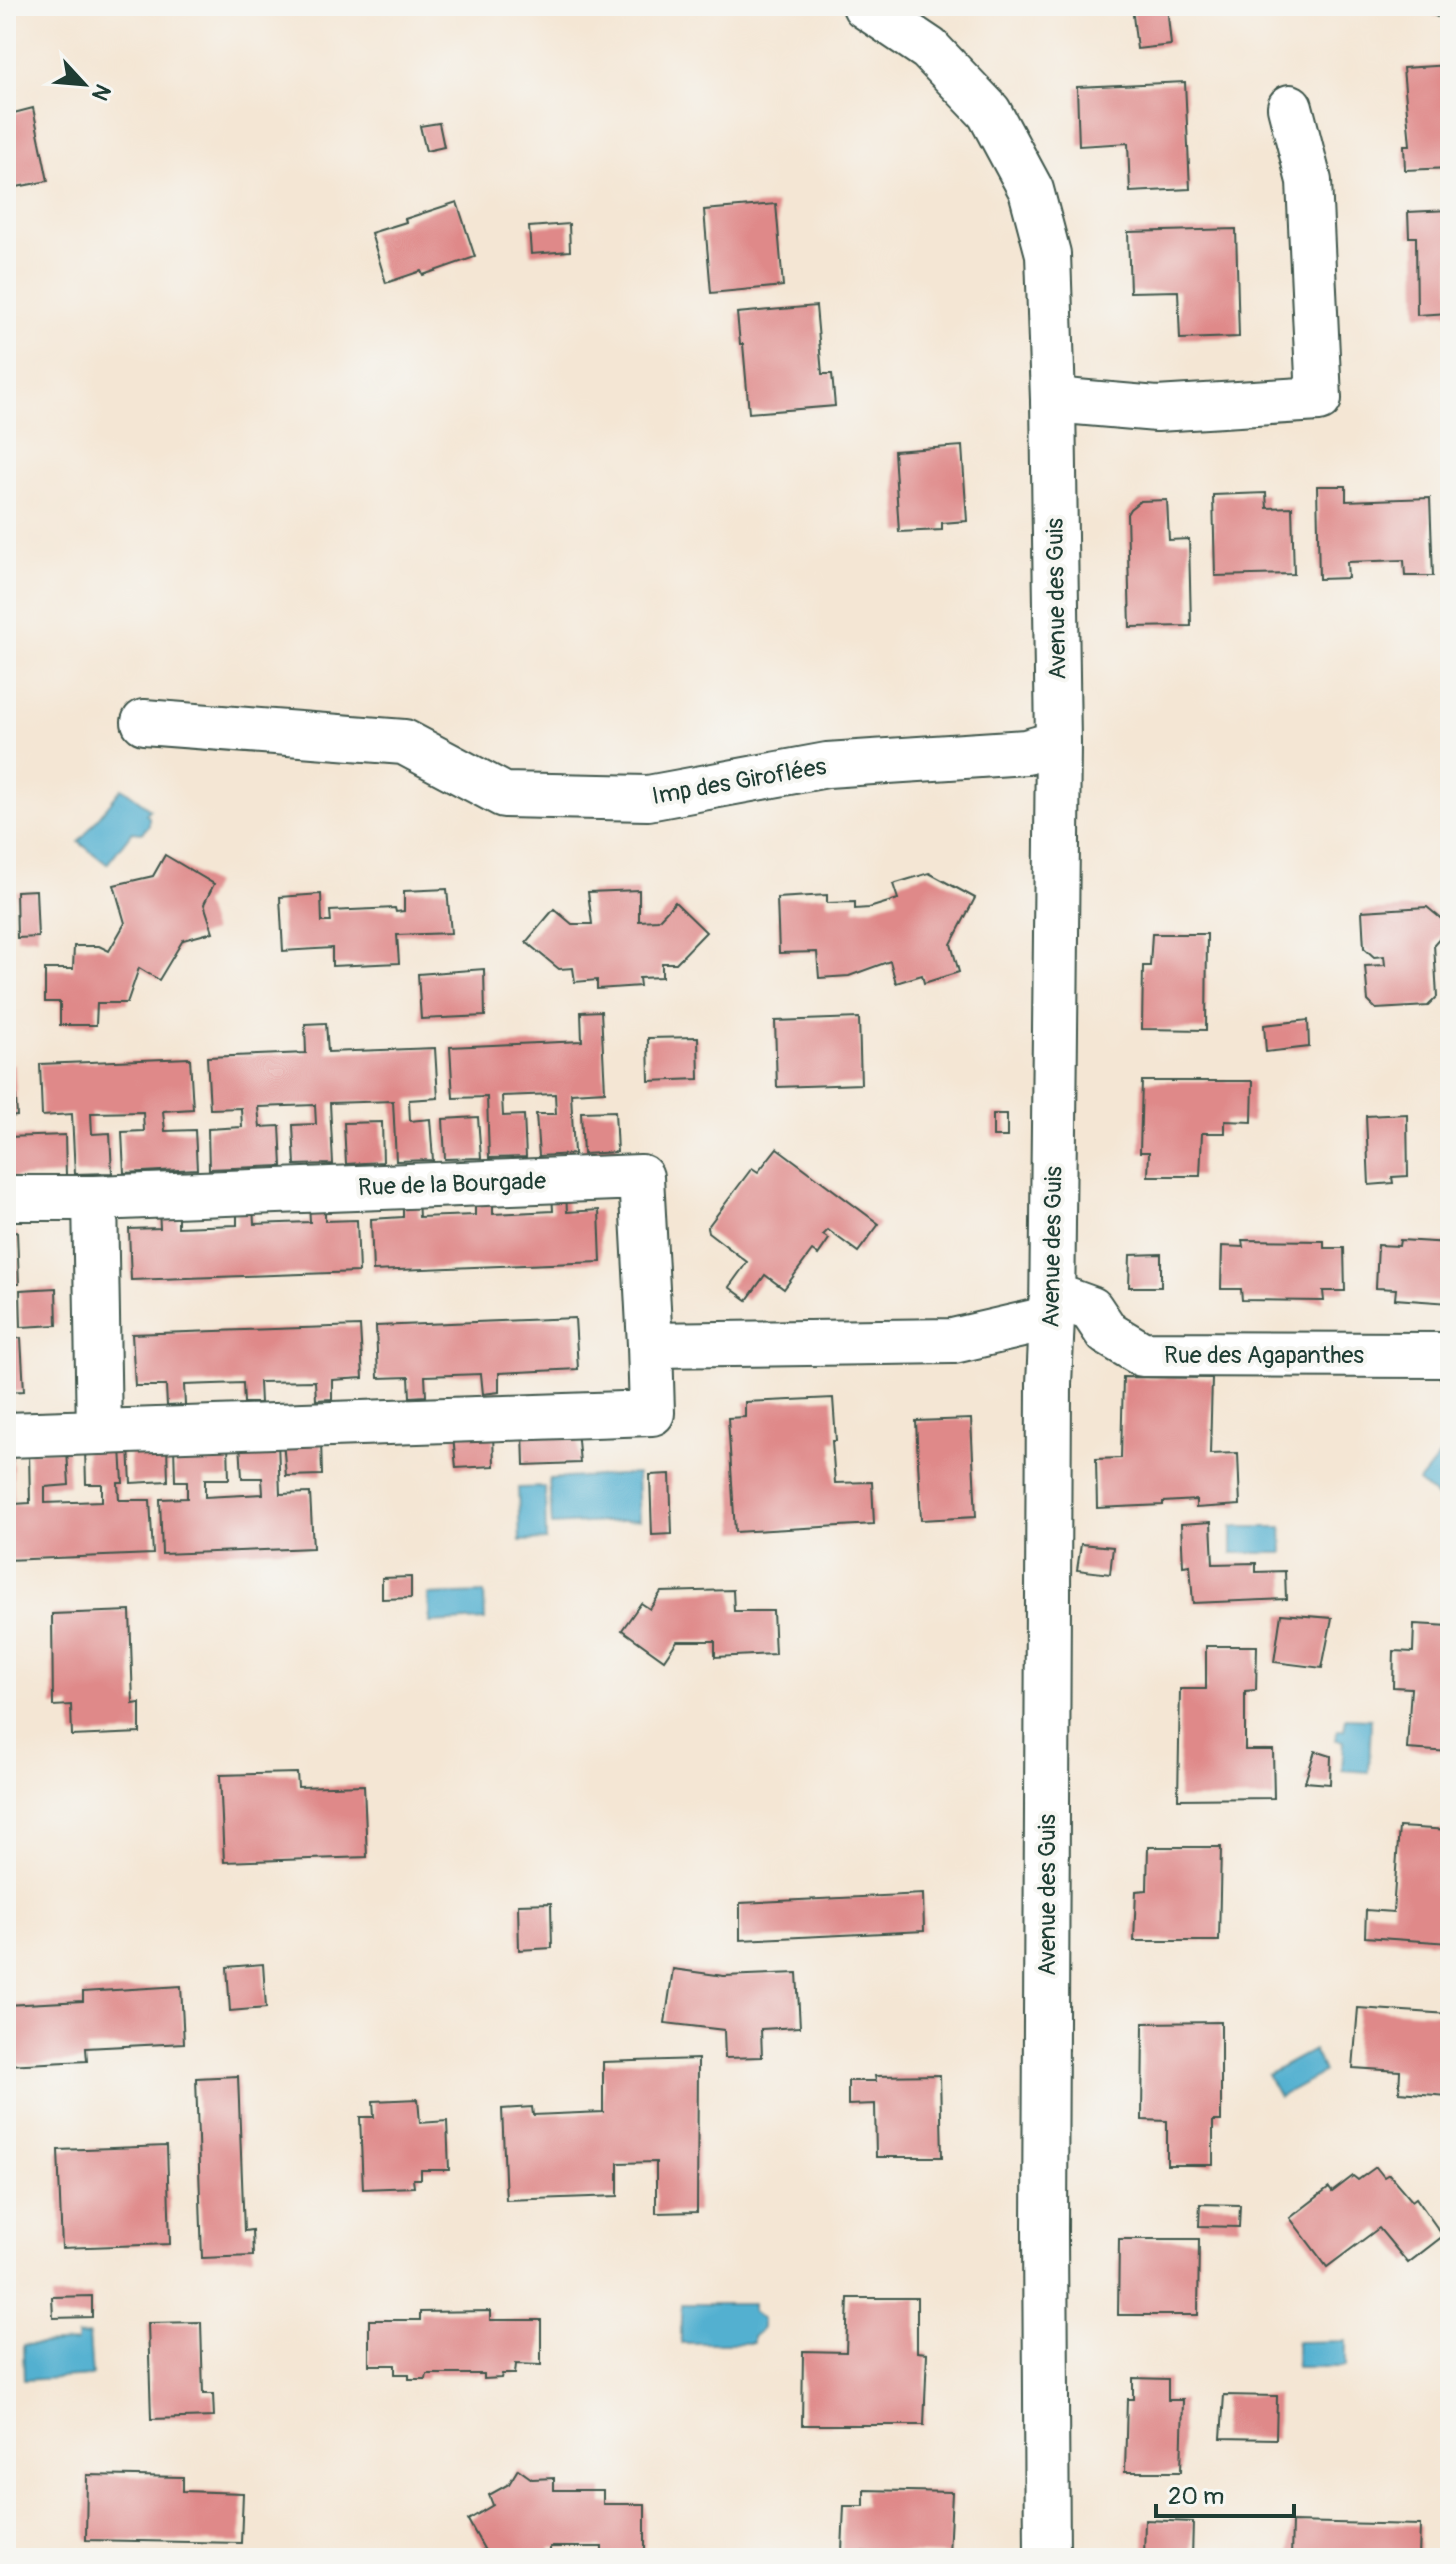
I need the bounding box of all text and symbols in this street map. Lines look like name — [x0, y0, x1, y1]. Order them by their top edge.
north arrow — [44, 44, 124, 124]
text: N — [85, 80, 117, 105]
street label: Avenue des Guis — [1041, 518, 1072, 680]
street label: Imp des Giroflées — [650, 752, 829, 811]
street label: Avenue des Guis — [1037, 1166, 1068, 1328]
street label: Rue de la Bourgade — [357, 1167, 547, 1202]
street label: Rue des Agapanthes — [1164, 1341, 1364, 1370]
street label: Avenue des Guis — [1033, 1814, 1062, 1976]
scale bar — [1156, 2468, 1294, 2518]
text: 20 m — [1168, 2482, 1224, 2511]

